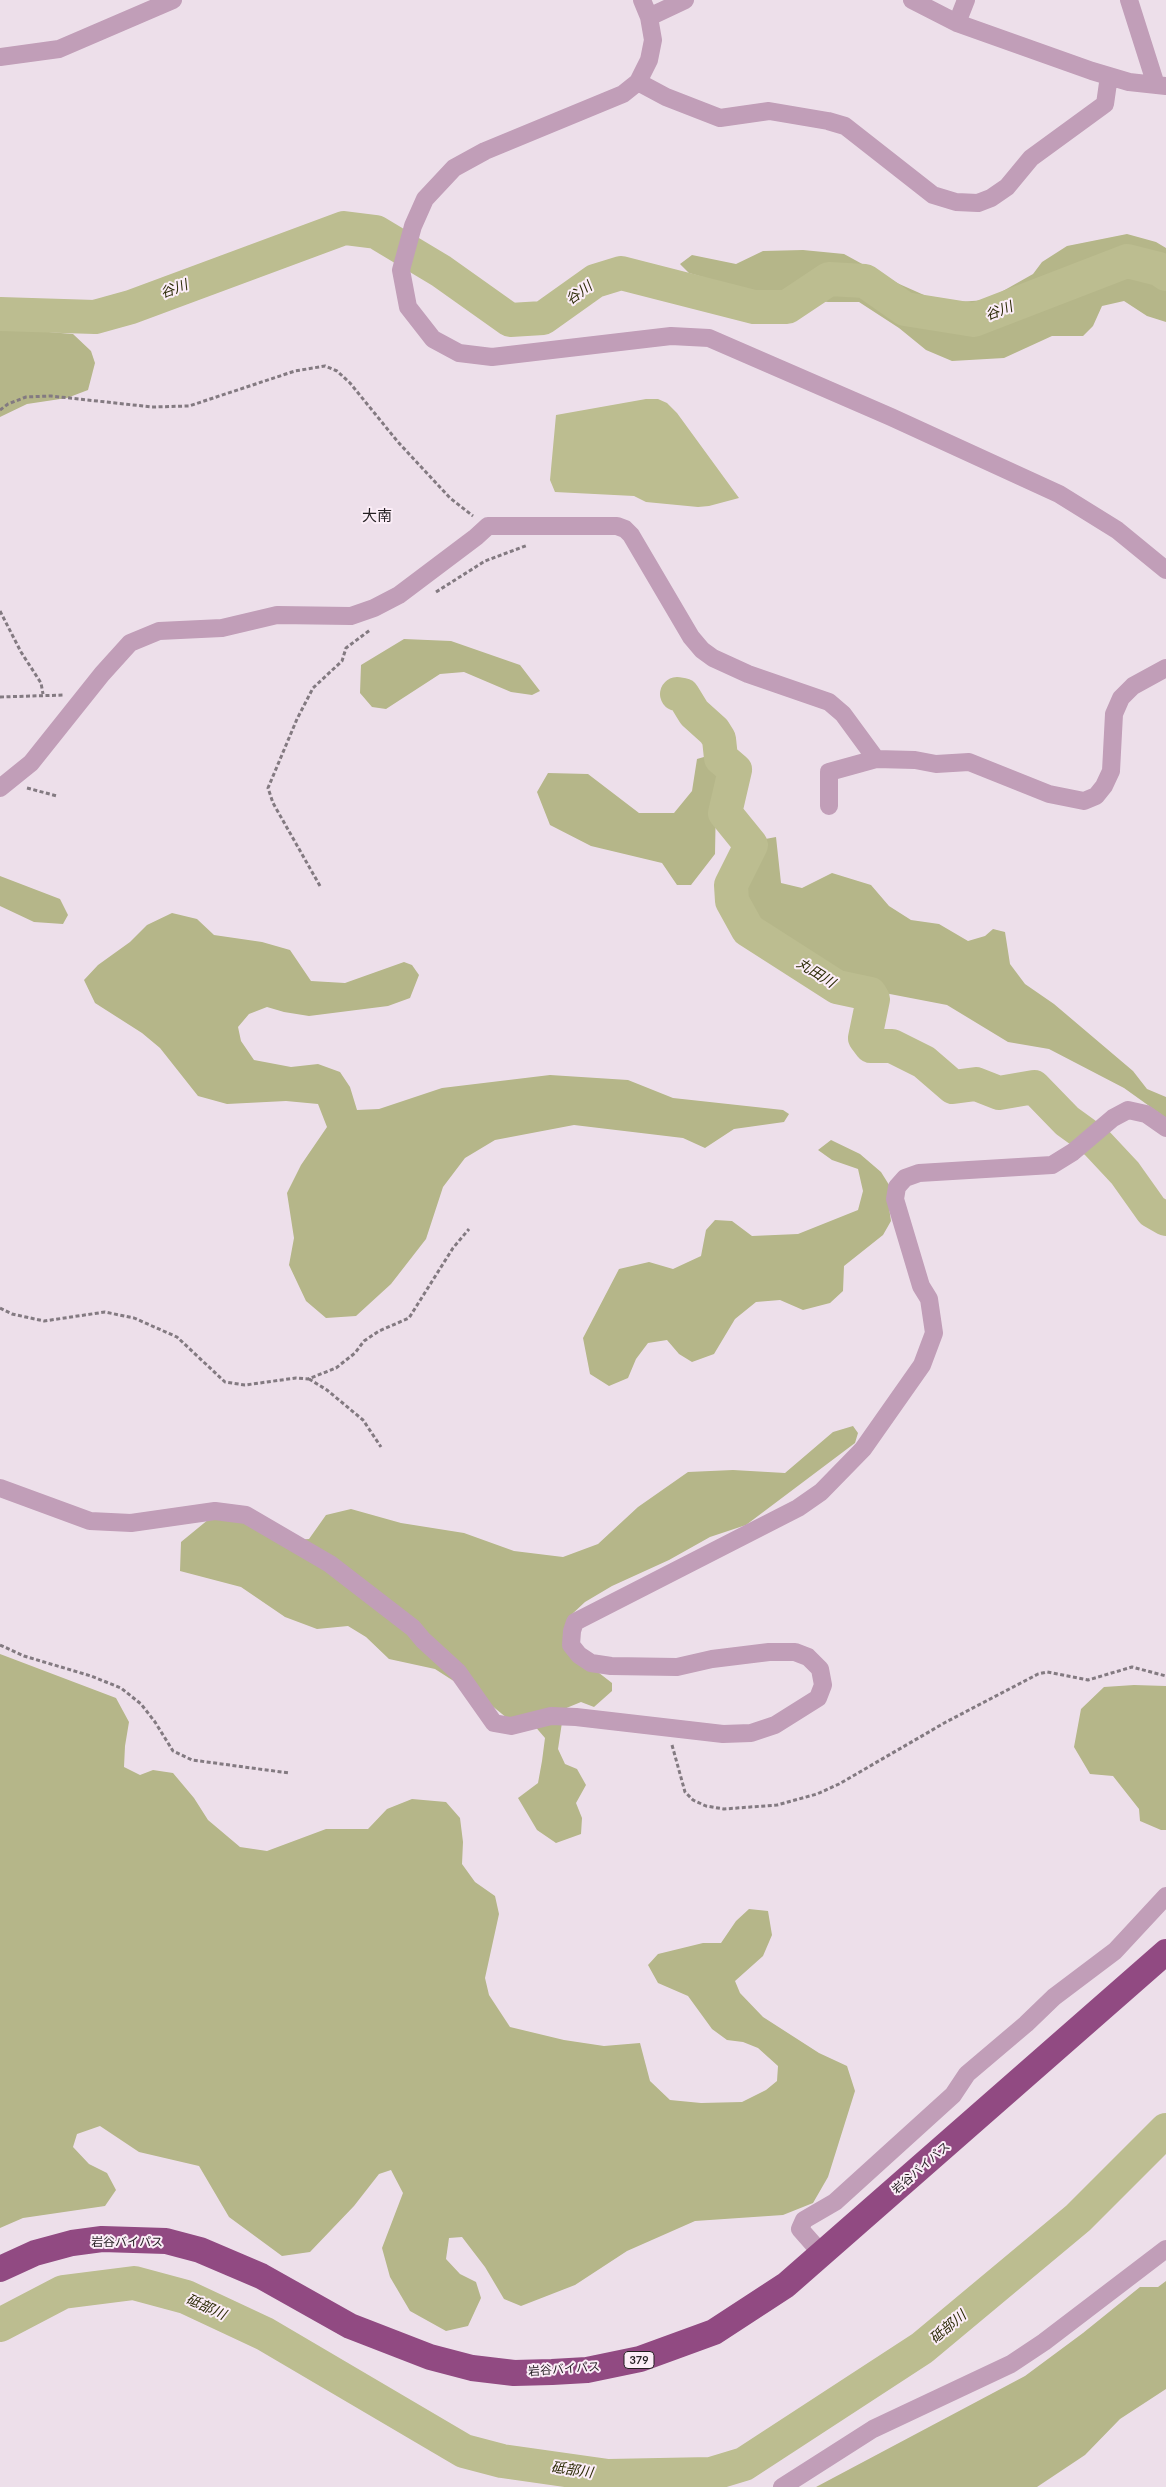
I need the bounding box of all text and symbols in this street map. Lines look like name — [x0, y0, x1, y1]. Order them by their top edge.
water label: 谷川 — [158, 276, 190, 302]
water label: 谷川 — [563, 278, 595, 308]
water label: 谷川 — [983, 298, 1015, 324]
district label: 大南 — [362, 507, 392, 525]
water label: 丸田川 — [794, 955, 838, 991]
street label: 岩谷バイパス — [889, 2139, 953, 2197]
street label: 岩谷バイパス — [91, 2235, 163, 2249]
water label: 砥部川 — [183, 2291, 229, 2323]
water label: 砥部川 — [927, 2307, 969, 2347]
road number: 379 — [624, 2352, 654, 2368]
street label: 岩谷バイパス — [528, 2359, 600, 2379]
water label: 砥部川 — [550, 2459, 594, 2481]

